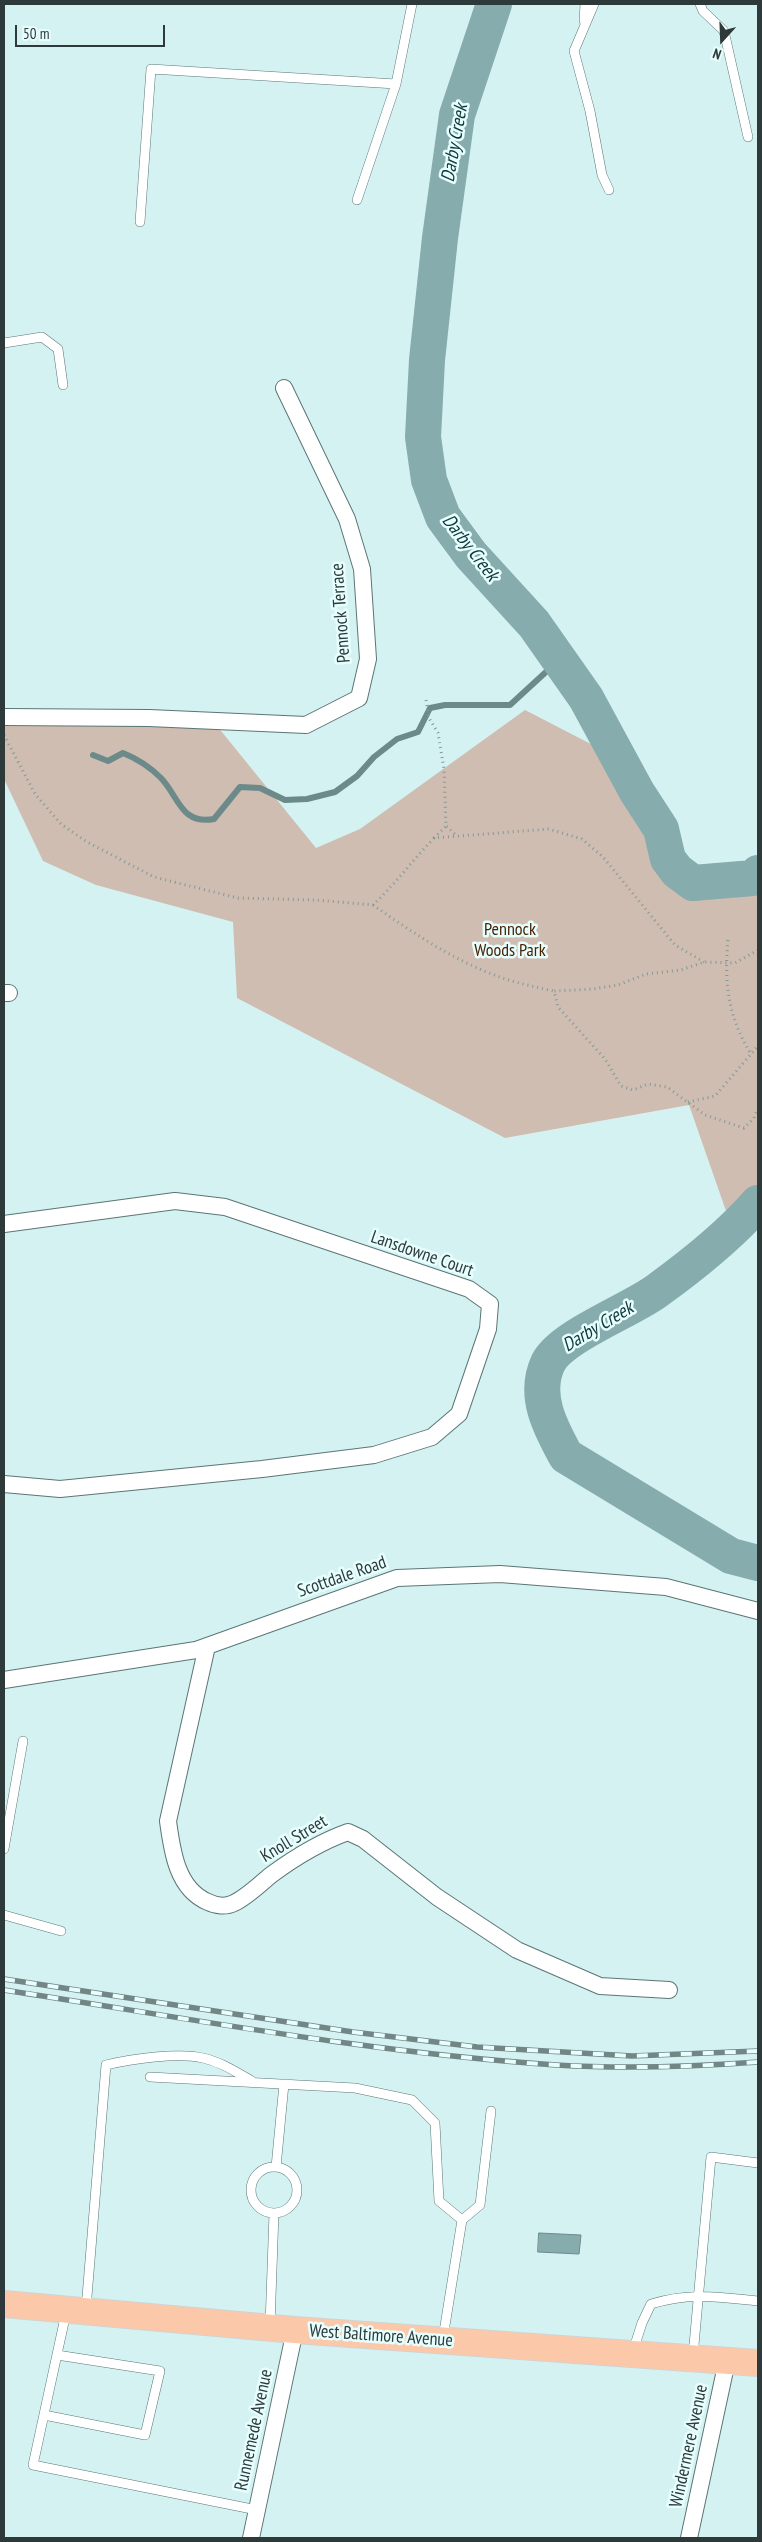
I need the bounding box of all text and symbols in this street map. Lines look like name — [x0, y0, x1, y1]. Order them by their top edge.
scale bar — [18, 15, 168, 47]
north arrow — [697, 15, 747, 65]
text: 50 m — [23, 24, 49, 43]
text: N — [710, 44, 724, 64]
water label: Darby Creek — [437, 102, 473, 184]
water label: Darby Creek — [437, 510, 503, 586]
street label: Pennock Terrace — [327, 562, 355, 664]
park label: Pennock Woods Park — [474, 919, 546, 962]
street label: Lansdowne Court — [368, 1226, 476, 1282]
water label: Darby Creek — [558, 1297, 638, 1357]
street label: Scottdale Road — [295, 1552, 389, 1602]
street label: Knoll Street — [257, 1811, 331, 1867]
street label: West Baltimore Avenue — [309, 2320, 453, 2352]
street label: Runnemede Avenue — [231, 2367, 277, 2493]
street label: Windermere Avenue — [665, 2383, 713, 2509]

